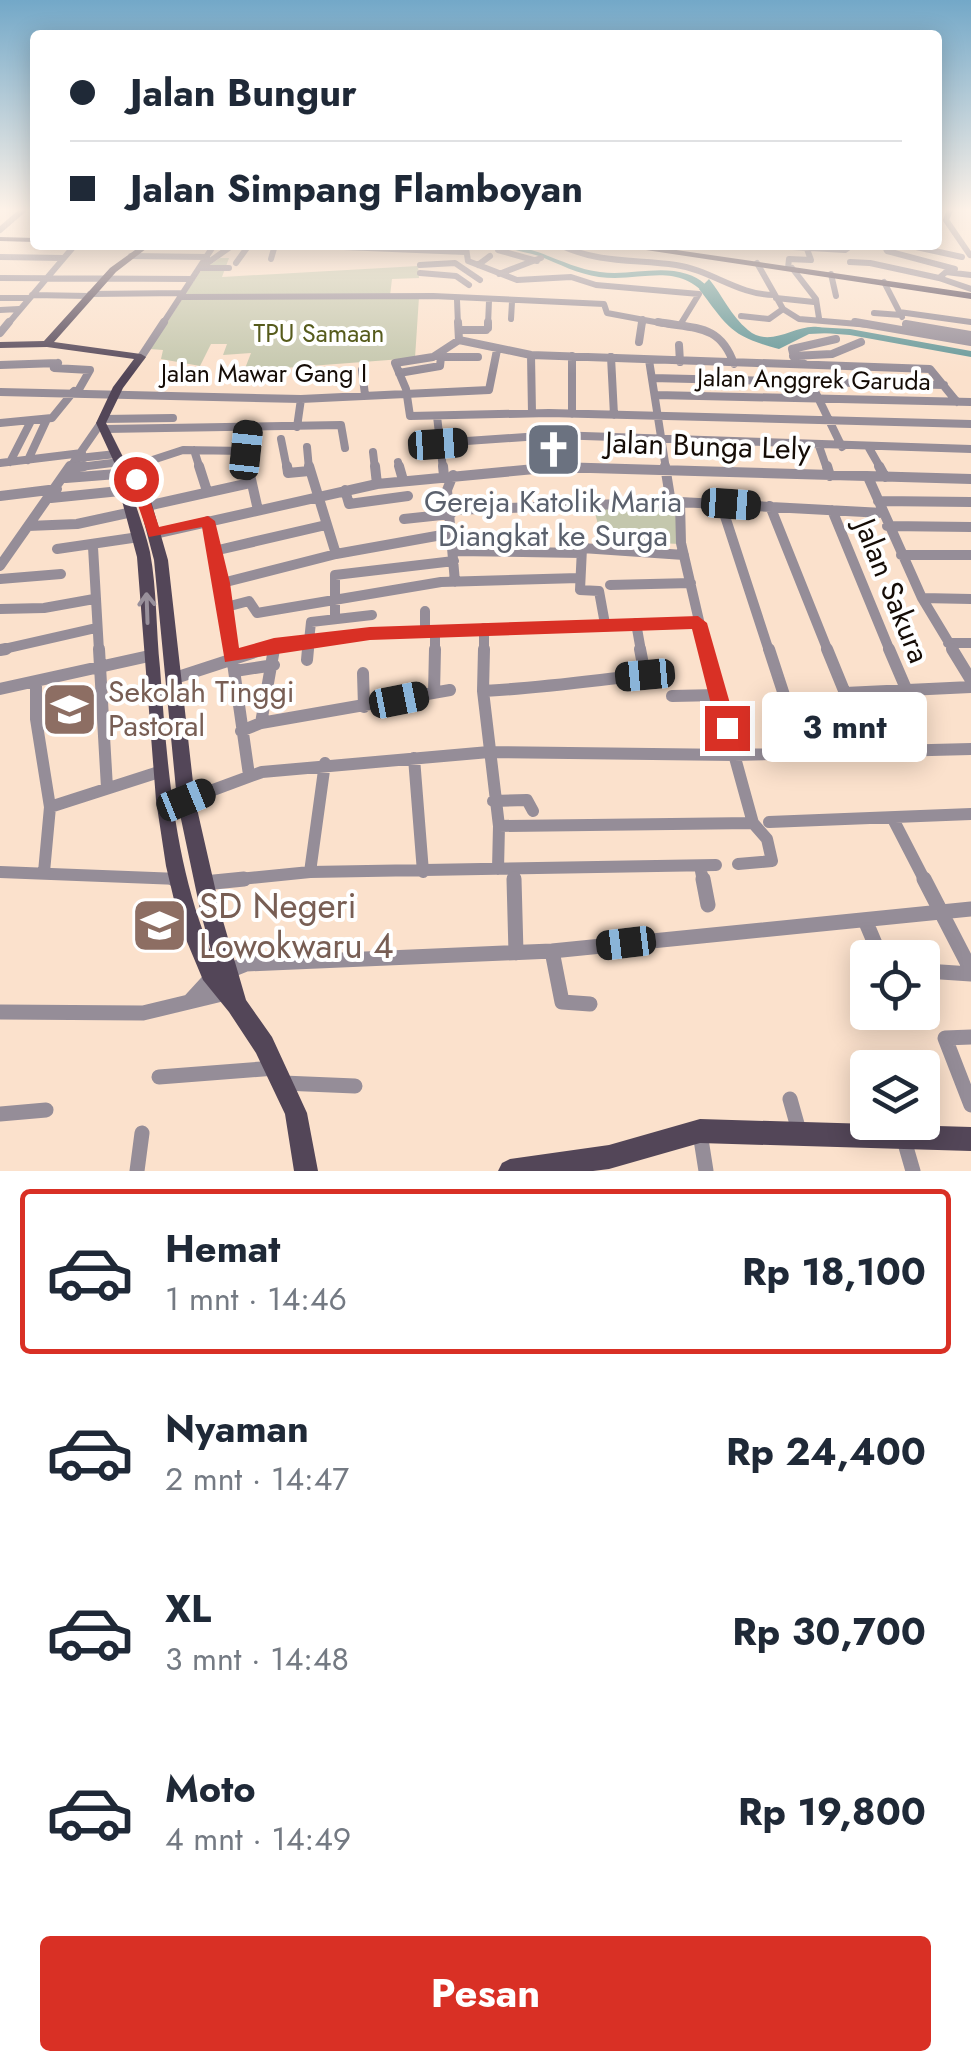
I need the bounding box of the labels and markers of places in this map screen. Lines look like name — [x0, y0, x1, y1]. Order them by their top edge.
church icon: Gereja Katolik Maria Diangkat ke Surga — [523, 419, 583, 479]
place label: Gereja Katolik Maria Diangkat ke Surga — [424, 480, 682, 557]
place label: Sekolah Tinggi Pastoral — [108, 670, 295, 747]
school or university icon: Sekolah Tinggi Pastoral — [39, 679, 99, 739]
place label: SD Negeri Lowokwaru 4 — [199, 881, 394, 971]
school or university icon: SD Negeri Lowokwaru 4 — [130, 896, 190, 956]

